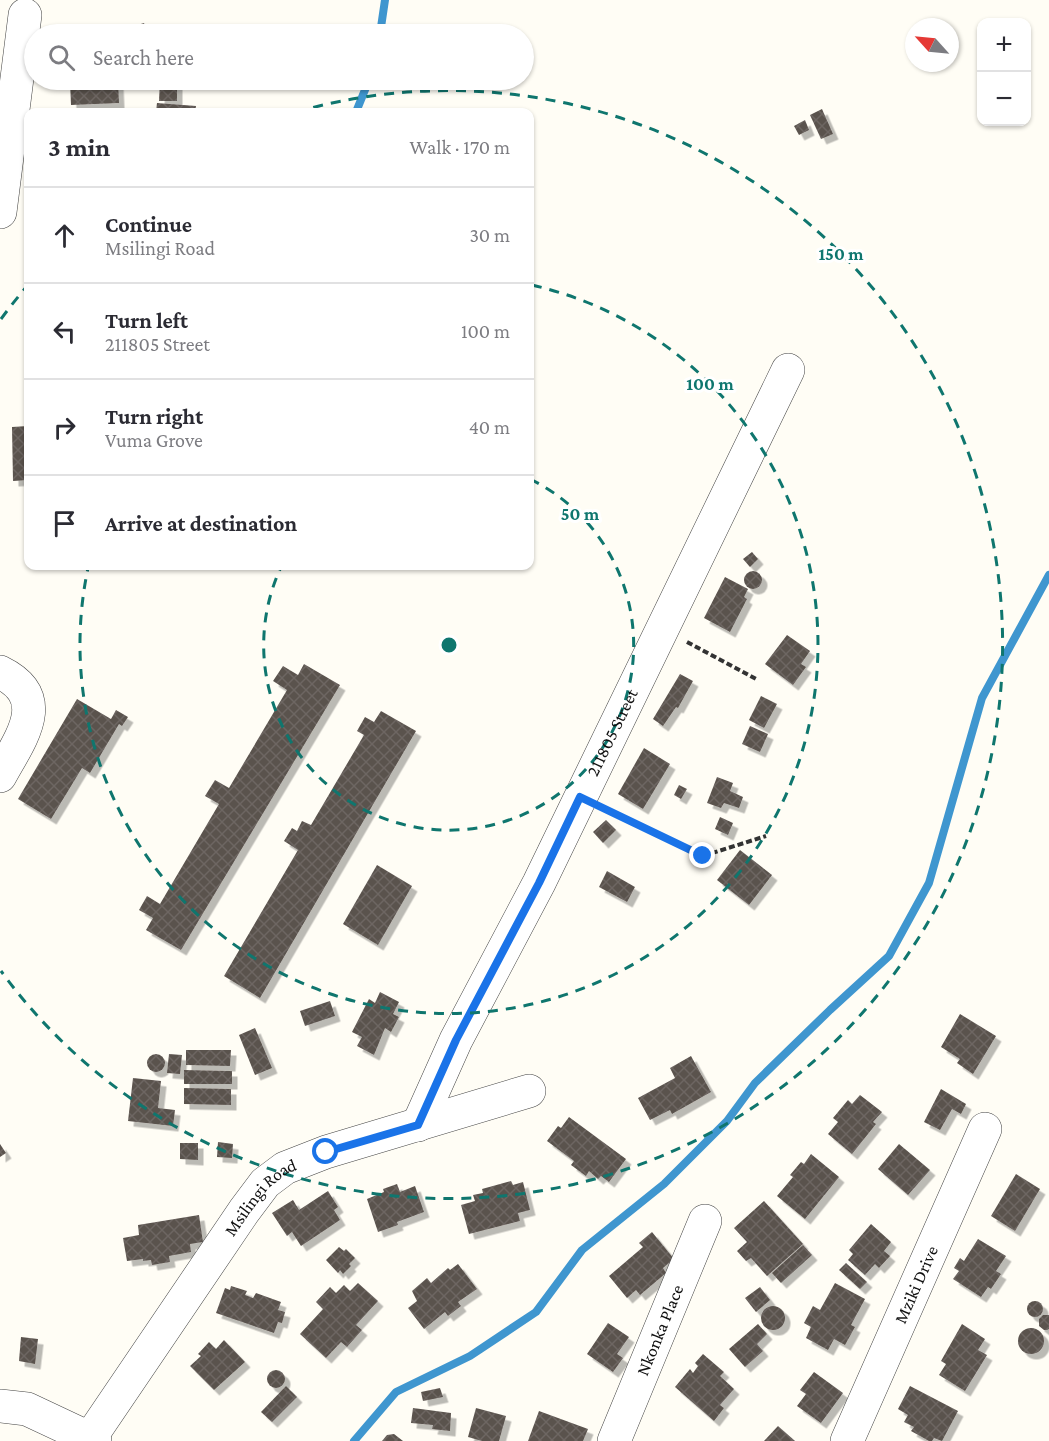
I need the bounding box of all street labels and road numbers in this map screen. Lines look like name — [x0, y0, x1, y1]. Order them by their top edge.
street label: 211805 Street — [582, 685, 642, 779]
street label: Msilingi Road — [220, 1154, 300, 1240]
street label: Mziki Drive — [890, 1242, 942, 1327]
street label: Nkonka Place — [632, 1282, 688, 1379]

